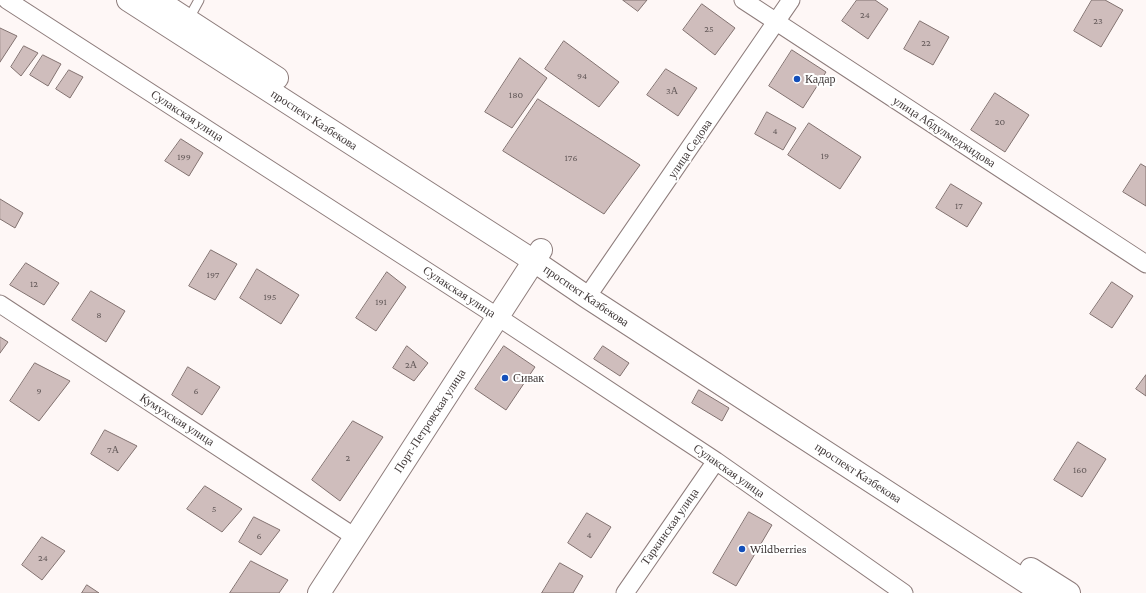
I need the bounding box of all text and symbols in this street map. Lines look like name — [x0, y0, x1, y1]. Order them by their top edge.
house number: 24 — [860, 9, 870, 21]
house number: 23 — [1093, 15, 1103, 27]
house number: 25 — [704, 23, 714, 35]
house number: 22 — [921, 37, 931, 49]
house number: 94 — [577, 70, 587, 82]
place label: Кадар — [805, 72, 836, 86]
marker: Кадар — [792, 74, 802, 84]
house number: 3А — [666, 85, 678, 97]
street label: Сулакская улица — [148, 87, 226, 145]
street label: проспект Казбекова — [268, 87, 360, 153]
house number: 180 — [509, 89, 523, 101]
street label: улица Абдулмеджидова — [890, 93, 998, 171]
house number: 20 — [995, 116, 1005, 128]
street label: улица Седова — [665, 117, 715, 181]
house number: 4 — [772, 125, 778, 137]
house number: 19 — [821, 150, 829, 162]
house number: 199 — [177, 151, 191, 163]
house number: 176 — [565, 152, 577, 164]
house number: 17 — [955, 200, 963, 212]
street label: проспект Казбекова — [540, 262, 632, 330]
street label: Сулакская улица — [420, 263, 498, 321]
house number: 197 — [207, 269, 219, 281]
house number: 12 — [30, 278, 38, 290]
house number: 195 — [263, 291, 277, 303]
house number: 191 — [375, 296, 387, 308]
house number: 8 — [96, 309, 102, 321]
house number: 2А — [405, 359, 417, 371]
street label: Порт-Петровская улица — [391, 366, 469, 476]
place label: Сивак — [513, 371, 544, 385]
marker: Сивак — [500, 373, 510, 383]
house number: 9 — [36, 385, 42, 397]
house number: 6 — [193, 385, 199, 397]
street label: Кумухская улица — [137, 391, 217, 449]
street label: проспект Казбекова — [812, 440, 904, 506]
street label: Сулакская улица — [691, 441, 767, 501]
house number: 7А — [107, 444, 119, 456]
house number: 2 — [346, 452, 350, 464]
house number: 160 — [1073, 464, 1087, 476]
street label: Таркинская улица — [638, 486, 702, 568]
house number: 5 — [212, 503, 216, 515]
house number: 4 — [586, 529, 592, 541]
house number: 6 — [256, 530, 262, 542]
place label: Wildberries — [750, 542, 807, 556]
marker: Wildberries — [737, 544, 747, 554]
house number: 24 — [38, 552, 48, 564]

